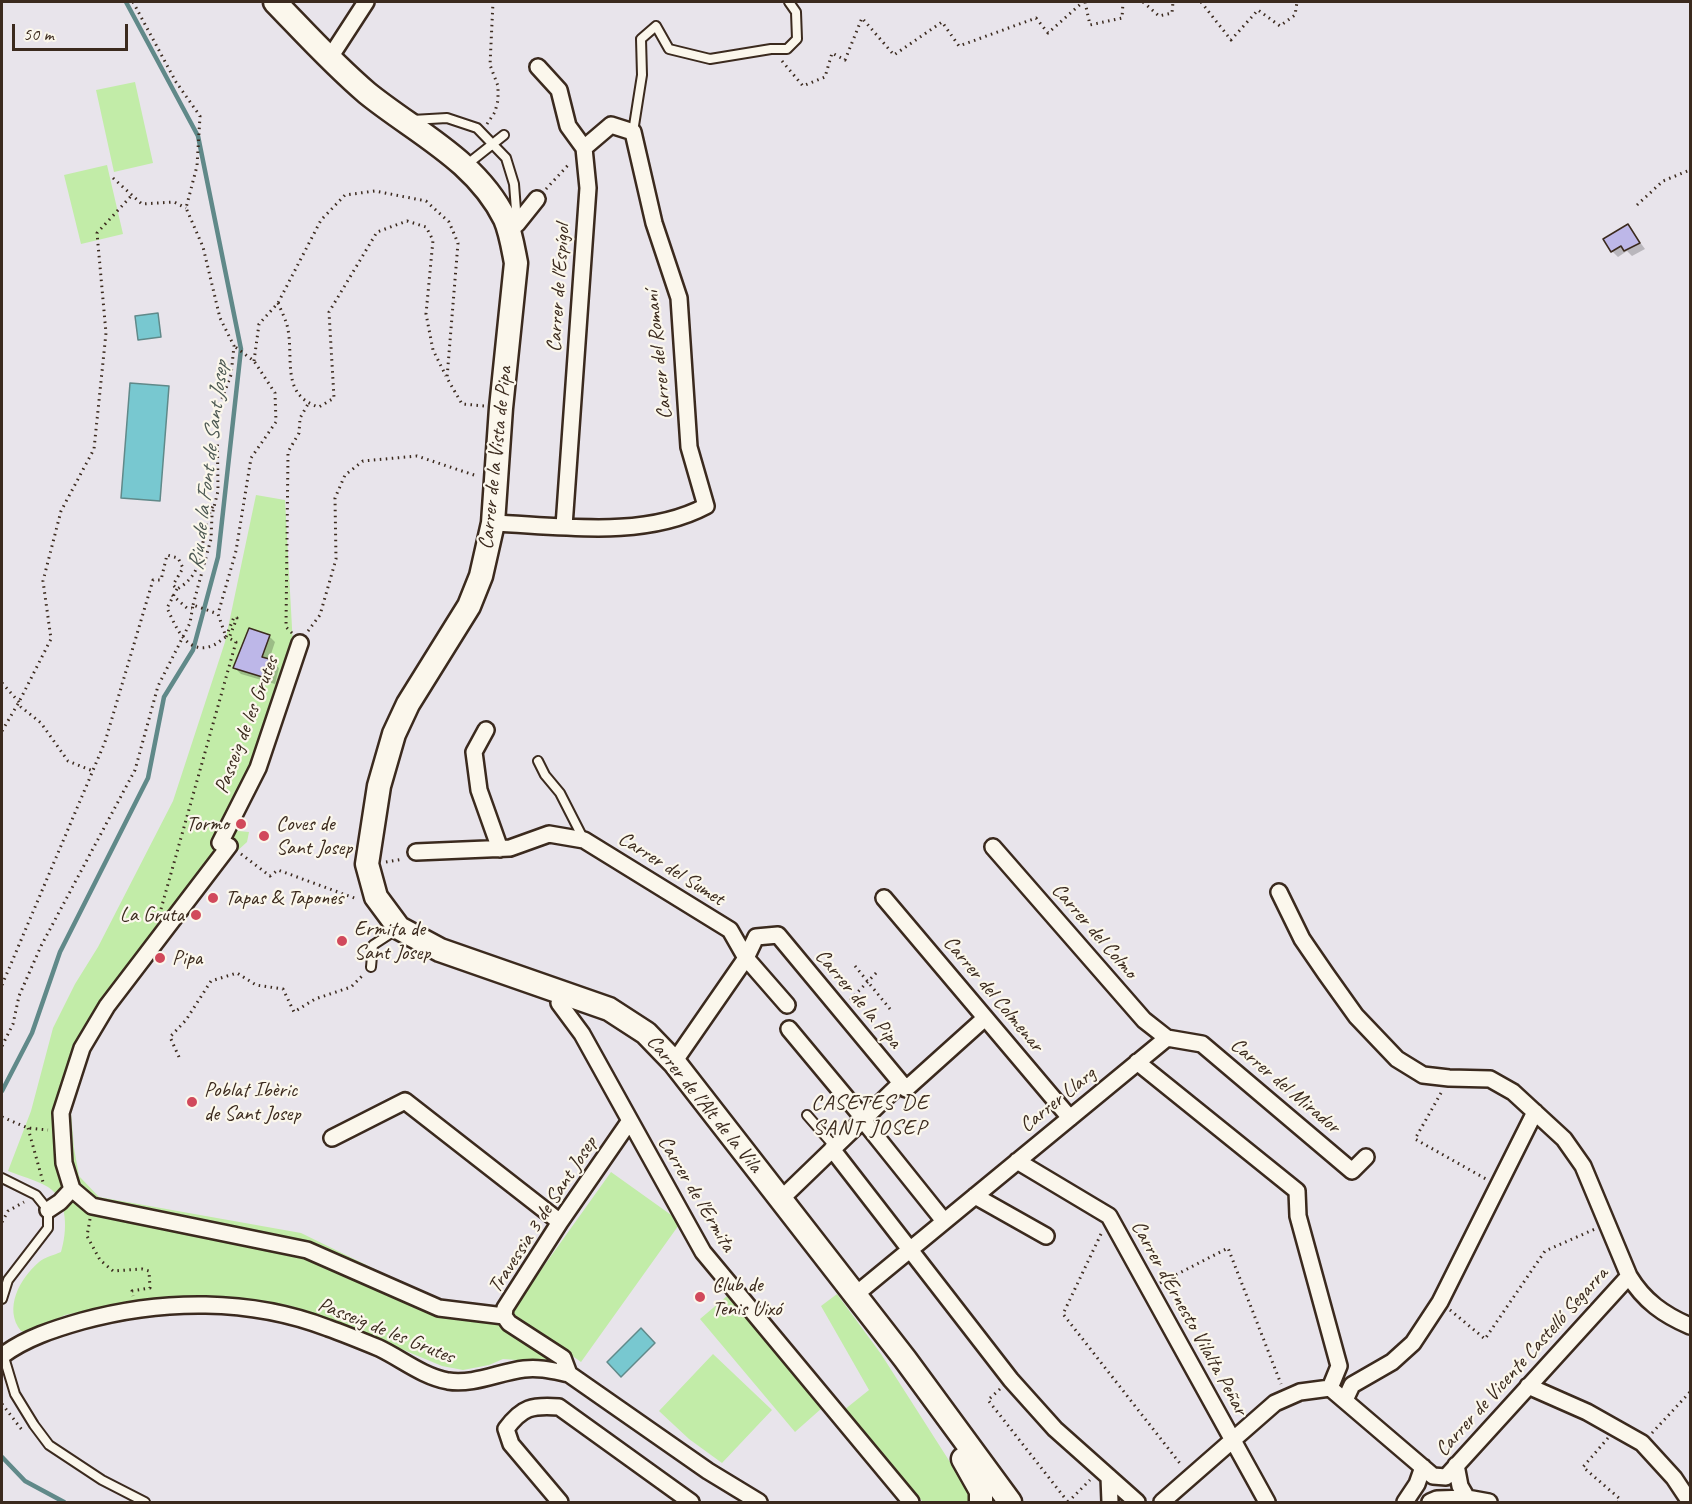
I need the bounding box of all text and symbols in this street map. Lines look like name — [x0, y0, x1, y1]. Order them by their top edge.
scale bar — [15, 12, 130, 50]
text: 50 m — [23, 23, 54, 45]
street label: Carrer de l'Espígol — [542, 223, 576, 353]
street label: Carrer del Romaní — [640, 289, 678, 421]
water label: Riu de la Font de Sant Josep — [183, 360, 235, 572]
street label: Carrer de la Vista de Pipa — [474, 365, 518, 551]
street label: Passeig de les Grutes — [209, 653, 285, 797]
place label: Tormo — [186, 811, 229, 837]
place label: Coves de Sant Josep — [276, 811, 352, 861]
marker: Tormo — [234, 817, 248, 831]
street label: Carrer del Sumet — [613, 826, 729, 912]
marker: Coves de Sant Josep — [257, 829, 271, 843]
street label: Carrer del Colmo — [1046, 878, 1142, 984]
place label: Tapas & Tapones — [225, 885, 343, 911]
marker: Tapas & Tapones — [206, 891, 220, 905]
place label: La Gruta — [120, 902, 184, 928]
marker: La Gruta — [189, 908, 203, 922]
place label: Ermita de Sant Josep — [354, 916, 430, 966]
street label: Carrer del Colmenar — [937, 931, 1049, 1057]
marker: Ermita de Sant Josep — [335, 934, 349, 948]
street label: Carrer de la Pipa — [809, 944, 907, 1054]
place label: Pipa — [172, 945, 202, 971]
marker: Pipa — [153, 951, 167, 965]
street label: Carrer de l'Alt de la Vila — [641, 1030, 767, 1178]
street label: Carrer del Mirador — [1225, 1033, 1345, 1139]
street label: Carrer Llarg — [1015, 1062, 1101, 1138]
place label: Poblat Ibèric de Sant Josep — [204, 1077, 300, 1127]
district label: CASETES DE SANT JOSEP — [810, 1090, 930, 1142]
marker: Poblat Ibèric de Sant Josep — [185, 1095, 199, 1109]
street label: Travessia 3 de Sant Josep — [483, 1132, 603, 1298]
street label: Carrer de l'Ermita — [652, 1132, 740, 1256]
street label: Carrer d'Ernesto Vilalta Peñar — [1125, 1216, 1253, 1420]
street label: Carrer de Vicente Castelló Segarra — [1430, 1262, 1614, 1462]
place label: Club de Tenis Uixó — [712, 1272, 781, 1322]
marker: Club de Tenis Uixó — [693, 1290, 707, 1304]
street label: Passeig de les Grutes — [314, 1292, 458, 1370]

